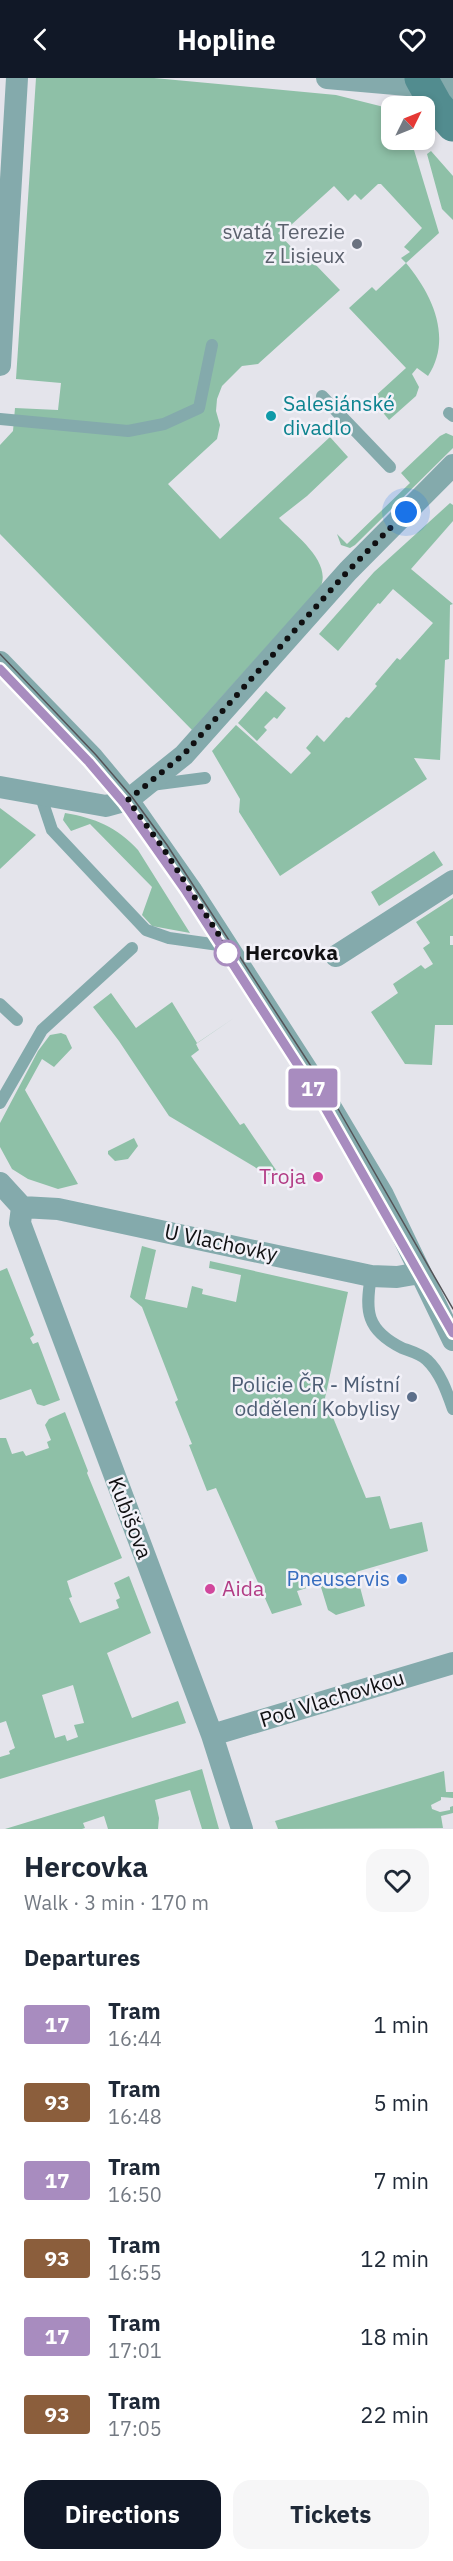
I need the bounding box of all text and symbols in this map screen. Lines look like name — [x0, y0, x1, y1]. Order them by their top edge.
text: Hopline — [177, 22, 276, 57]
icon: back — [24, 23, 57, 56]
icon: heart — [396, 23, 429, 56]
north arrow — [381, 96, 435, 150]
map controls — [381, 96, 435, 150]
place label: svatá Terezie z Lisieux — [222, 217, 345, 269]
marker: svatá Terezie z Lisieux — [350, 237, 364, 251]
place label: Salesiánské divadlo — [283, 389, 395, 441]
marker: Salesiánské divadlo — [264, 409, 278, 423]
your location — [391, 497, 421, 527]
place label: Hercovka — [245, 938, 338, 966]
marker: Hercovka — [214, 940, 240, 966]
line badge: 17 — [286, 1068, 340, 1108]
text: 17 — [300, 1074, 326, 1102]
place label: Troja — [259, 1162, 306, 1190]
marker: Troja — [311, 1170, 325, 1184]
street label: U Vlachovky — [162, 1216, 281, 1268]
place label: Policie ČR - Místní oddělení Kobylisy — [231, 1370, 401, 1422]
marker: Policie ČR - Místní oddělení Kobylisy — [405, 1390, 419, 1404]
street label: Kubišova — [103, 1473, 159, 1563]
place label: Pneuservis — [287, 1564, 390, 1592]
marker: Pneuservis — [395, 1572, 409, 1586]
place label: Aida — [222, 1574, 264, 1602]
marker: Aida — [203, 1582, 217, 1596]
street label: Pod Vlachovkou — [256, 1663, 407, 1733]
text: Hercovka — [24, 1848, 148, 1885]
button: heart — [366, 1849, 429, 1912]
text: Walk · 3 min · 170 m — [24, 1889, 209, 1916]
text: Departures — [24, 1943, 140, 1972]
text: Tram — [108, 1996, 161, 2025]
text: 17 — [44, 2010, 70, 2038]
text: 1 min — [373, 2010, 429, 2039]
text: 16:44 — [108, 2025, 162, 2052]
text: Tram — [108, 2074, 161, 2103]
text: 93 — [44, 2088, 70, 2116]
text: 5 min — [373, 2088, 429, 2117]
text: 16:48 — [108, 2103, 162, 2130]
text: Tram — [108, 2152, 161, 2181]
text: 17 — [44, 2166, 70, 2194]
text: 7 min — [373, 2166, 429, 2195]
text: 16:50 — [108, 2181, 162, 2208]
text: Tram — [108, 2230, 161, 2259]
text: 93 — [44, 2244, 70, 2272]
text: 12 min — [360, 2244, 429, 2273]
text: 16:55 — [108, 2259, 162, 2286]
text: Tram — [108, 2308, 161, 2337]
text: 17 — [44, 2322, 70, 2350]
text: 18 min — [360, 2322, 429, 2351]
text: 17:01 — [108, 2337, 162, 2364]
text: Tram — [108, 2386, 161, 2415]
text: 93 — [44, 2400, 70, 2428]
text: 22 min — [360, 2400, 429, 2429]
text: 17:05 — [108, 2415, 162, 2442]
button: Directions — [24, 2480, 221, 2549]
button: Tickets — [233, 2480, 429, 2549]

